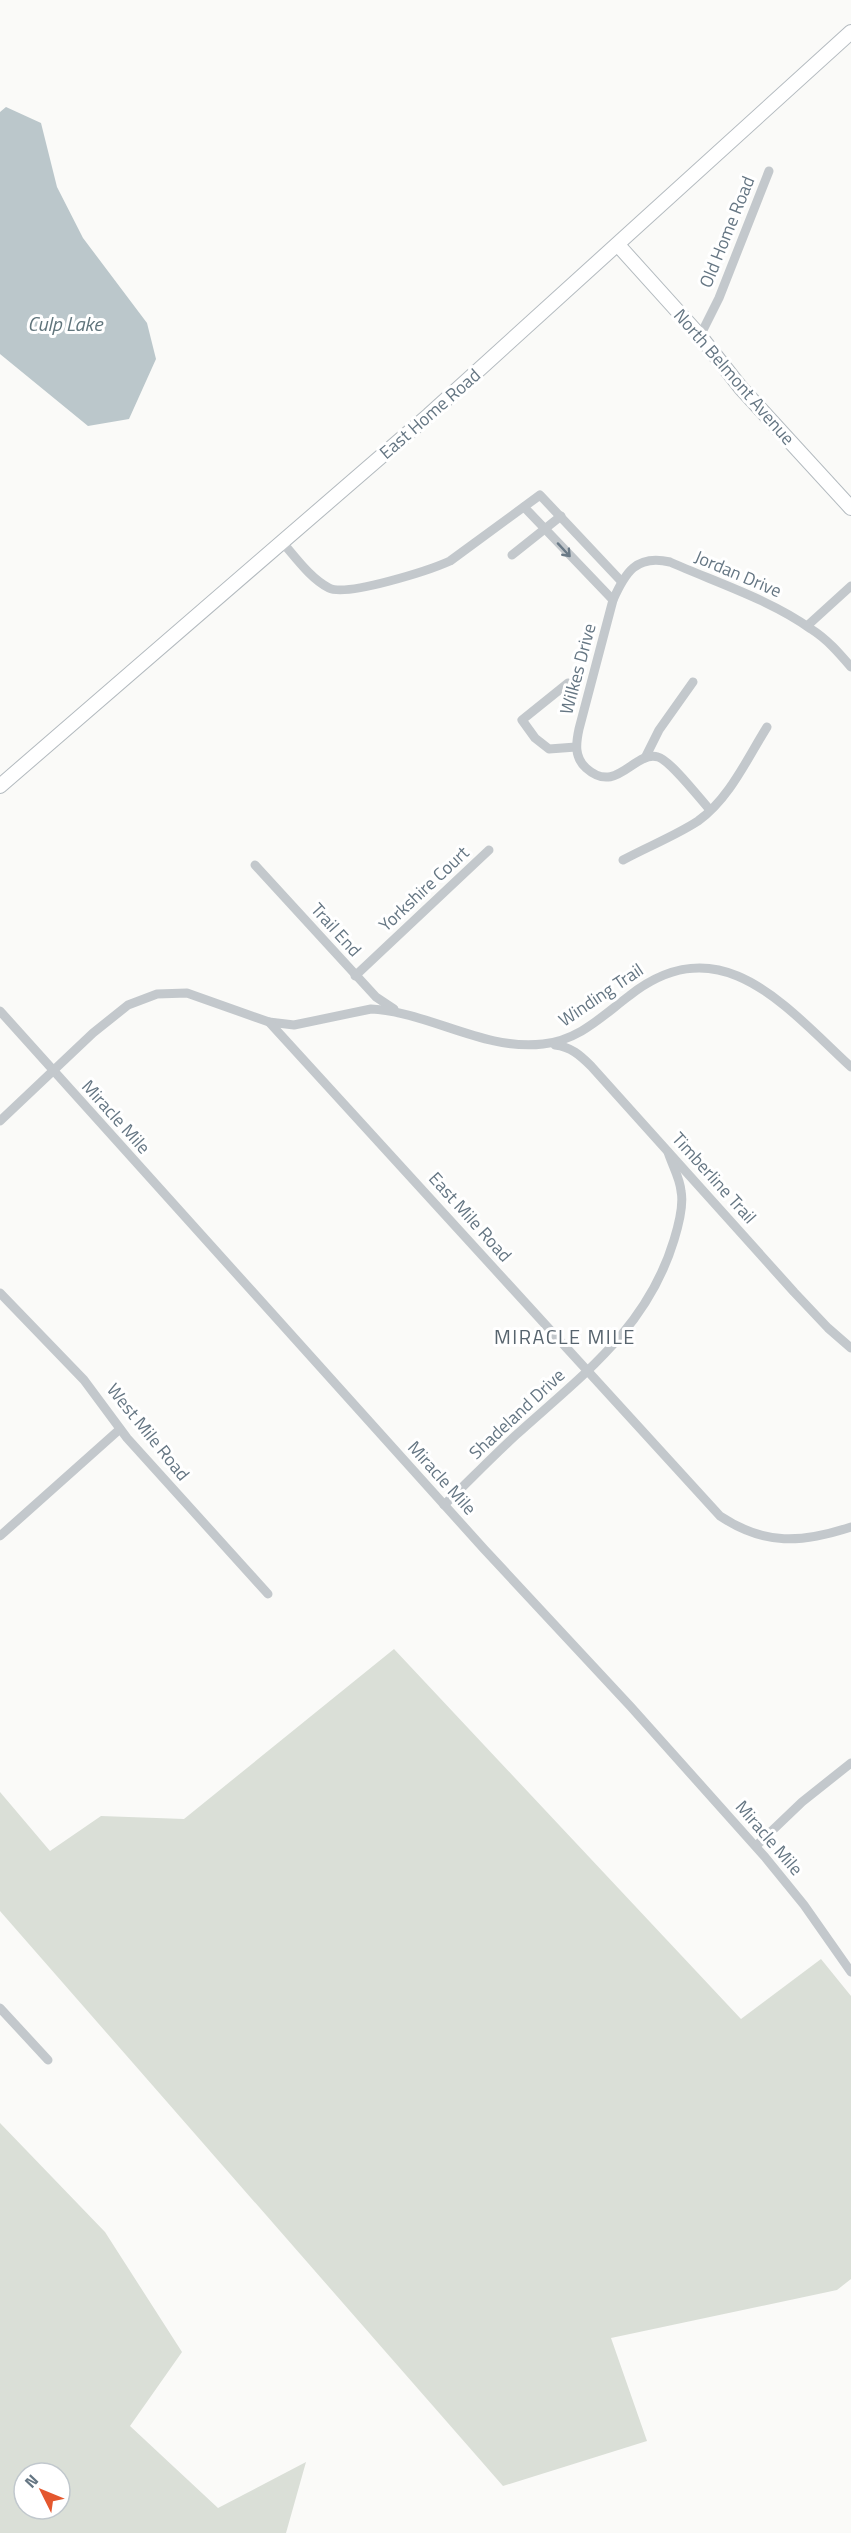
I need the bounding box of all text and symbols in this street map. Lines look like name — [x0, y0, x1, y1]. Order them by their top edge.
street label: Old Home Road — [692, 172, 761, 292]
street label: North Belmont Avenue — [667, 303, 801, 451]
water label: Culp Lake — [28, 308, 104, 339]
street label: East Home Road — [373, 362, 486, 465]
one-way arrow — [557, 542, 571, 557]
street label: Jordan Drive — [691, 543, 786, 604]
street label: Wilkes Drive — [552, 620, 603, 717]
street label: Yorkshire Court — [372, 839, 475, 938]
street label: Trail End — [305, 897, 368, 963]
street label: Winding Trail — [553, 956, 649, 1033]
street label: Miracle Mile — [76, 1074, 157, 1160]
street label: Timberline Trail — [666, 1126, 763, 1230]
street label: East Mile Road — [423, 1166, 518, 1268]
district label: MIRACLE MILE — [494, 1321, 636, 1352]
street label: Shadeland Drive — [463, 1362, 571, 1465]
street label: West Mile Road — [101, 1377, 196, 1486]
street label: Miracle Mile — [402, 1435, 483, 1521]
street label: Miracle Mile — [729, 1794, 810, 1881]
north arrow — [12, 2461, 72, 2521]
text: N — [18, 2469, 44, 2493]

